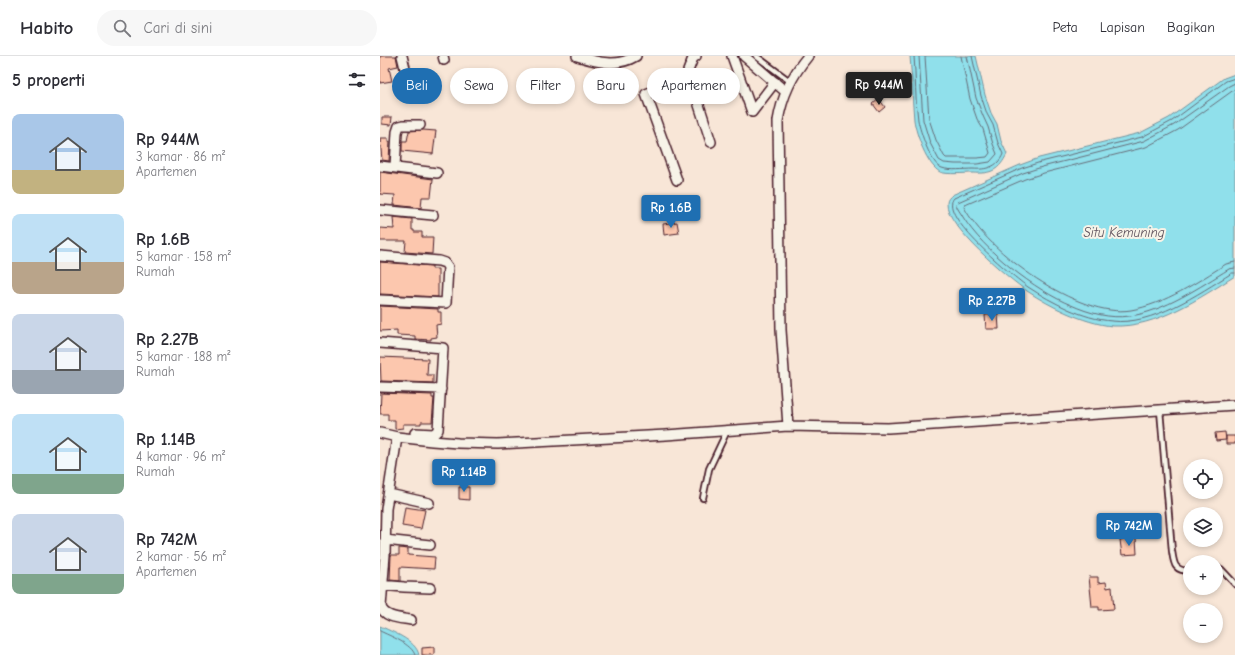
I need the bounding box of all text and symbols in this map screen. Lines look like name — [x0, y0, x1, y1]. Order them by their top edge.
search box — [97, 10, 377, 46]
text: Habito — [20, 17, 73, 39]
icon: search — [111, 17, 133, 39]
text: Cari di sini — [143, 19, 212, 37]
text: Peta — [1053, 19, 1078, 36]
text: Lapisan — [1100, 19, 1145, 36]
text: Bagikan — [1167, 19, 1215, 36]
chip: Beli — [392, 68, 442, 104]
chip: Sewa — [450, 68, 508, 104]
chip: Filter — [516, 68, 575, 104]
chip: Baru — [583, 68, 639, 104]
chip: Apartemen — [647, 68, 740, 104]
icon: filters — [346, 69, 368, 91]
text: 5 properti — [12, 71, 85, 90]
pin: Rp 944M — [842, 72, 916, 106]
text: Rp 944M — [855, 77, 903, 92]
icon: home — [44, 130, 92, 178]
text: Rp 944M — [136, 130, 199, 149]
text: 3 kamar · 86 m² — [136, 149, 225, 164]
text: Apartemen — [136, 164, 197, 179]
pin: Rp 1.6B — [634, 195, 708, 229]
text: Rp 1.6B — [650, 200, 692, 215]
water label: Situ Kemuning — [1084, 225, 1165, 240]
icon: home — [44, 230, 92, 278]
text: Rp 1.6B — [136, 230, 190, 249]
text: 5 kamar · 158 m² — [136, 249, 231, 264]
text: Rumah — [136, 264, 175, 279]
pin: Rp 2.27B — [951, 288, 1033, 322]
text: Rp 2.27B — [968, 293, 1016, 308]
icon: home — [44, 330, 92, 378]
text: Rp 2.27B — [136, 330, 199, 349]
text: 5 kamar · 188 m² — [136, 349, 231, 364]
text: Rumah — [136, 364, 175, 379]
icon: home — [44, 430, 92, 478]
text: Rp 1.14B — [136, 430, 195, 449]
text: 4 kamar · 96 m² — [136, 449, 225, 464]
pin: Rp 1.14B — [423, 459, 505, 493]
map controls — [1183, 459, 1223, 643]
button: locate — [1183, 459, 1223, 499]
text: Rumah — [136, 464, 175, 479]
text: Rp 1.14B — [441, 464, 487, 479]
button: layers — [1183, 507, 1223, 547]
pin: Rp 742M — [1092, 513, 1166, 547]
text: Rp 742M — [1106, 518, 1152, 533]
icon: home — [44, 530, 92, 578]
text: Rp 742M — [136, 530, 197, 549]
text: 2 kamar · 56 m² — [136, 549, 226, 564]
button: + — [1183, 555, 1223, 595]
text: Apartemen — [136, 564, 197, 579]
button: − — [1183, 603, 1223, 643]

